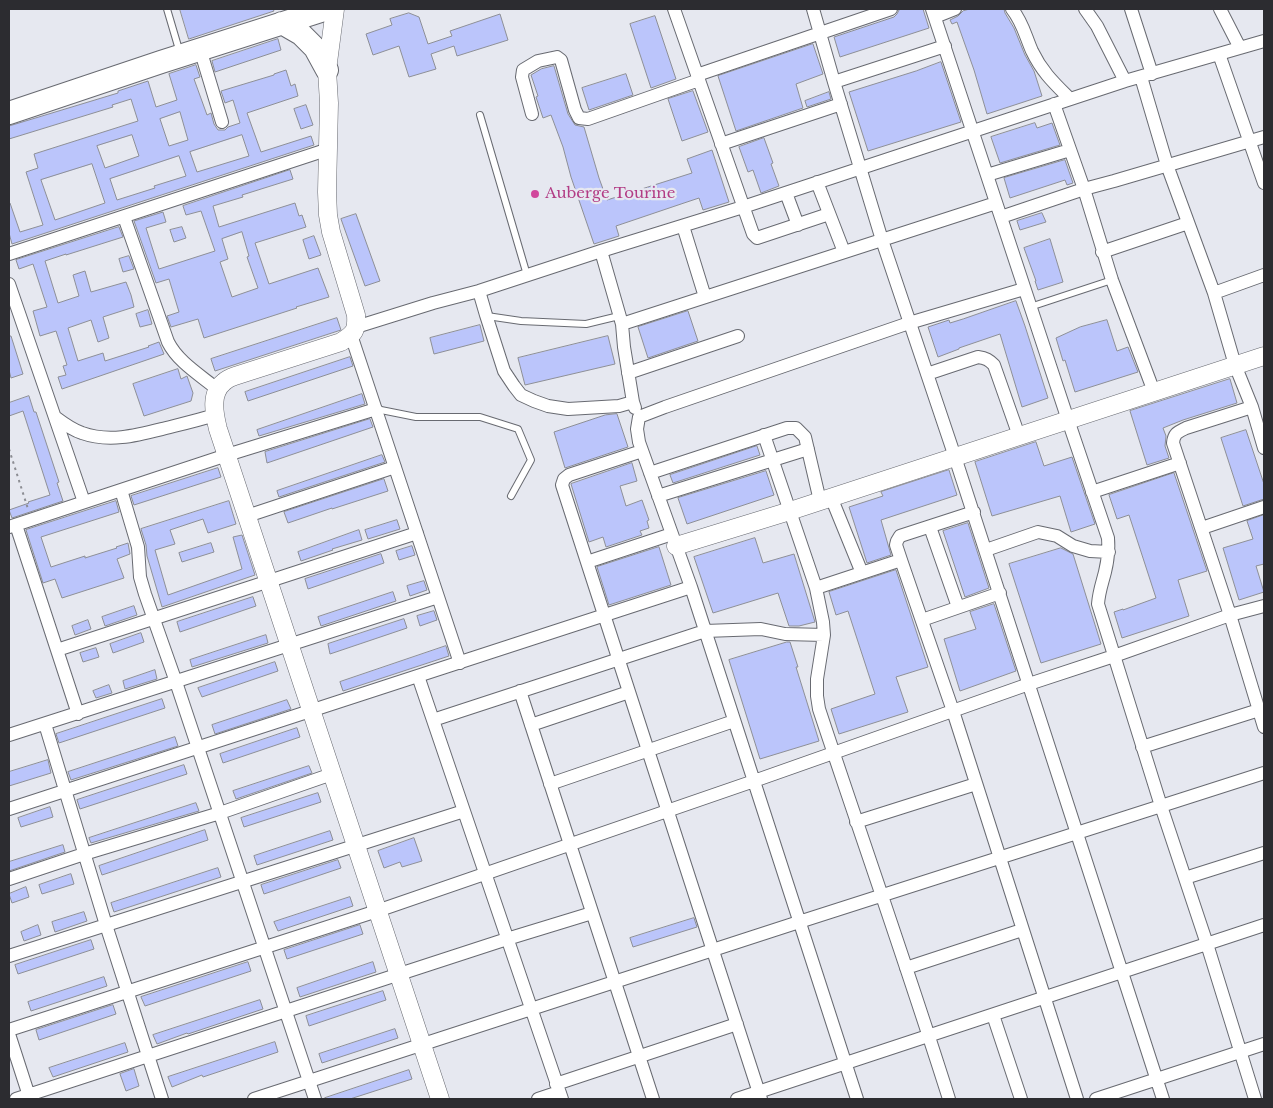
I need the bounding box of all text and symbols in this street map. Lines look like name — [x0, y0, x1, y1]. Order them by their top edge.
place label: Auberge Tourine — [545, 185, 675, 203]
marker: Auberge Tourine — [529, 188, 541, 200]

